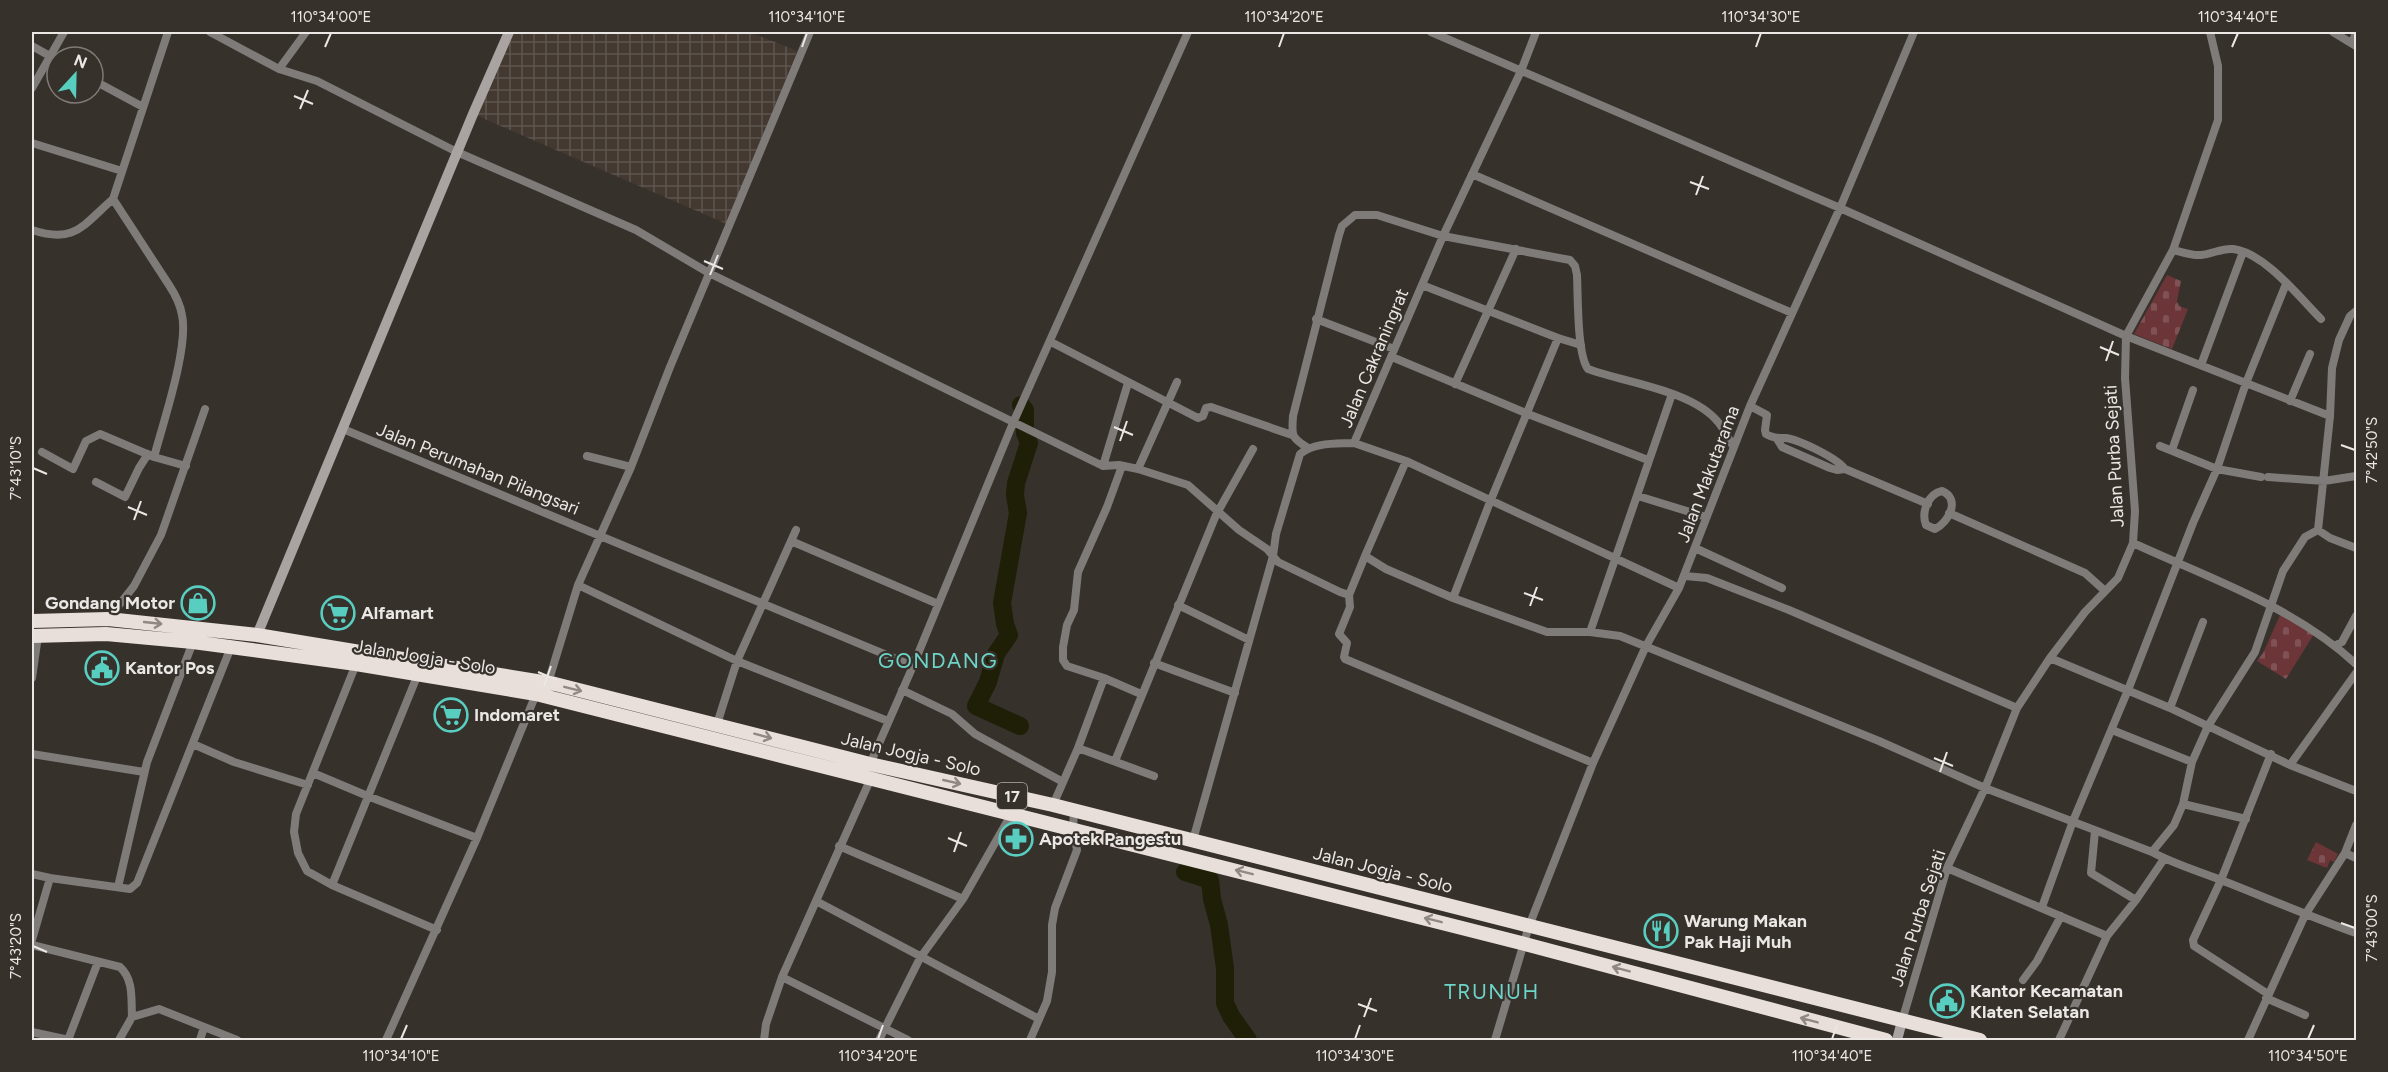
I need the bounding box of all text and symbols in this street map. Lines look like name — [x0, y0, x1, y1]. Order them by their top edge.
text: 110°34'00"E — [291, 8, 371, 26]
text: 110°34'10"E — [768, 8, 846, 26]
text: 110°34'20"E — [1244, 8, 1324, 26]
text: 110°34'30"E — [1721, 8, 1801, 26]
text: 110°34'40"E — [2198, 8, 2278, 26]
north arrow — [45, 45, 105, 105]
text: N — [71, 50, 90, 73]
street label: Jalan Cakraningrat — [1335, 285, 1413, 431]
street label: Jalan Purba Sejati — [2099, 384, 2129, 528]
street label: Jalan Makutarama — [1672, 402, 1744, 546]
text: 7°42'50"S — [2363, 417, 2381, 483]
street label: Jalan Perumahan Pilangsari — [373, 418, 583, 520]
text: 7°43'10"S — [7, 436, 25, 500]
shop icon: Gondang Motor — [180, 585, 216, 621]
place label: Gondang Motor — [45, 592, 175, 614]
supermarket icon: Alfamart — [320, 595, 356, 631]
place label: Alfamart — [361, 602, 434, 624]
one-way arrow — [142, 618, 162, 629]
street label: Jalan Jogja - Solo — [353, 635, 497, 679]
district label: GONDANG — [878, 648, 998, 673]
public building icon: Kantor Pos — [84, 650, 120, 686]
place label: Kantor Pos — [125, 657, 215, 679]
one-way arrow — [564, 683, 583, 695]
supermarket icon: Indomaret — [433, 697, 469, 733]
place label: Indomaret — [474, 704, 560, 726]
street label: Jalan Jogja - Solo — [839, 727, 983, 781]
one-way arrow — [753, 731, 772, 742]
one-way arrow — [942, 777, 961, 788]
road number: 17 — [997, 783, 1027, 809]
pharmacy icon: Apotek Pangestu — [998, 821, 1034, 857]
place label: Apotek Pangestu — [1039, 828, 1181, 850]
street label: Jalan Jogja - Solo — [1311, 842, 1455, 898]
street label: Jalan Purba Sejati — [1886, 847, 1950, 989]
one-way arrow — [1234, 865, 1253, 877]
text: 7°43'00"S — [2363, 894, 2381, 962]
place label: Warung Makan Pak Haji Muh — [1684, 910, 1807, 953]
text: 7°43'20"S — [7, 913, 25, 979]
one-way arrow — [1423, 913, 1442, 925]
restaurant icon: Warung Makan Pak Haji Muh — [1643, 913, 1679, 949]
one-way arrow — [1612, 963, 1631, 975]
district label: TRUNUH — [1444, 979, 1540, 1004]
place label: Kantor Kecamatan Klaten Selatan — [1970, 980, 2123, 1023]
public building icon: Kantor Kecamatan Klaten Selatan — [1929, 983, 1965, 1019]
one-way arrow — [1800, 1014, 1819, 1025]
text: 110°34'10"E — [362, 1047, 440, 1065]
text: 110°34'20"E — [838, 1047, 918, 1065]
text: 110°34'30"E — [1315, 1047, 1395, 1065]
text: 110°34'40"E — [1792, 1047, 1872, 1065]
text: 110°34'50"E — [2268, 1047, 2348, 1065]

